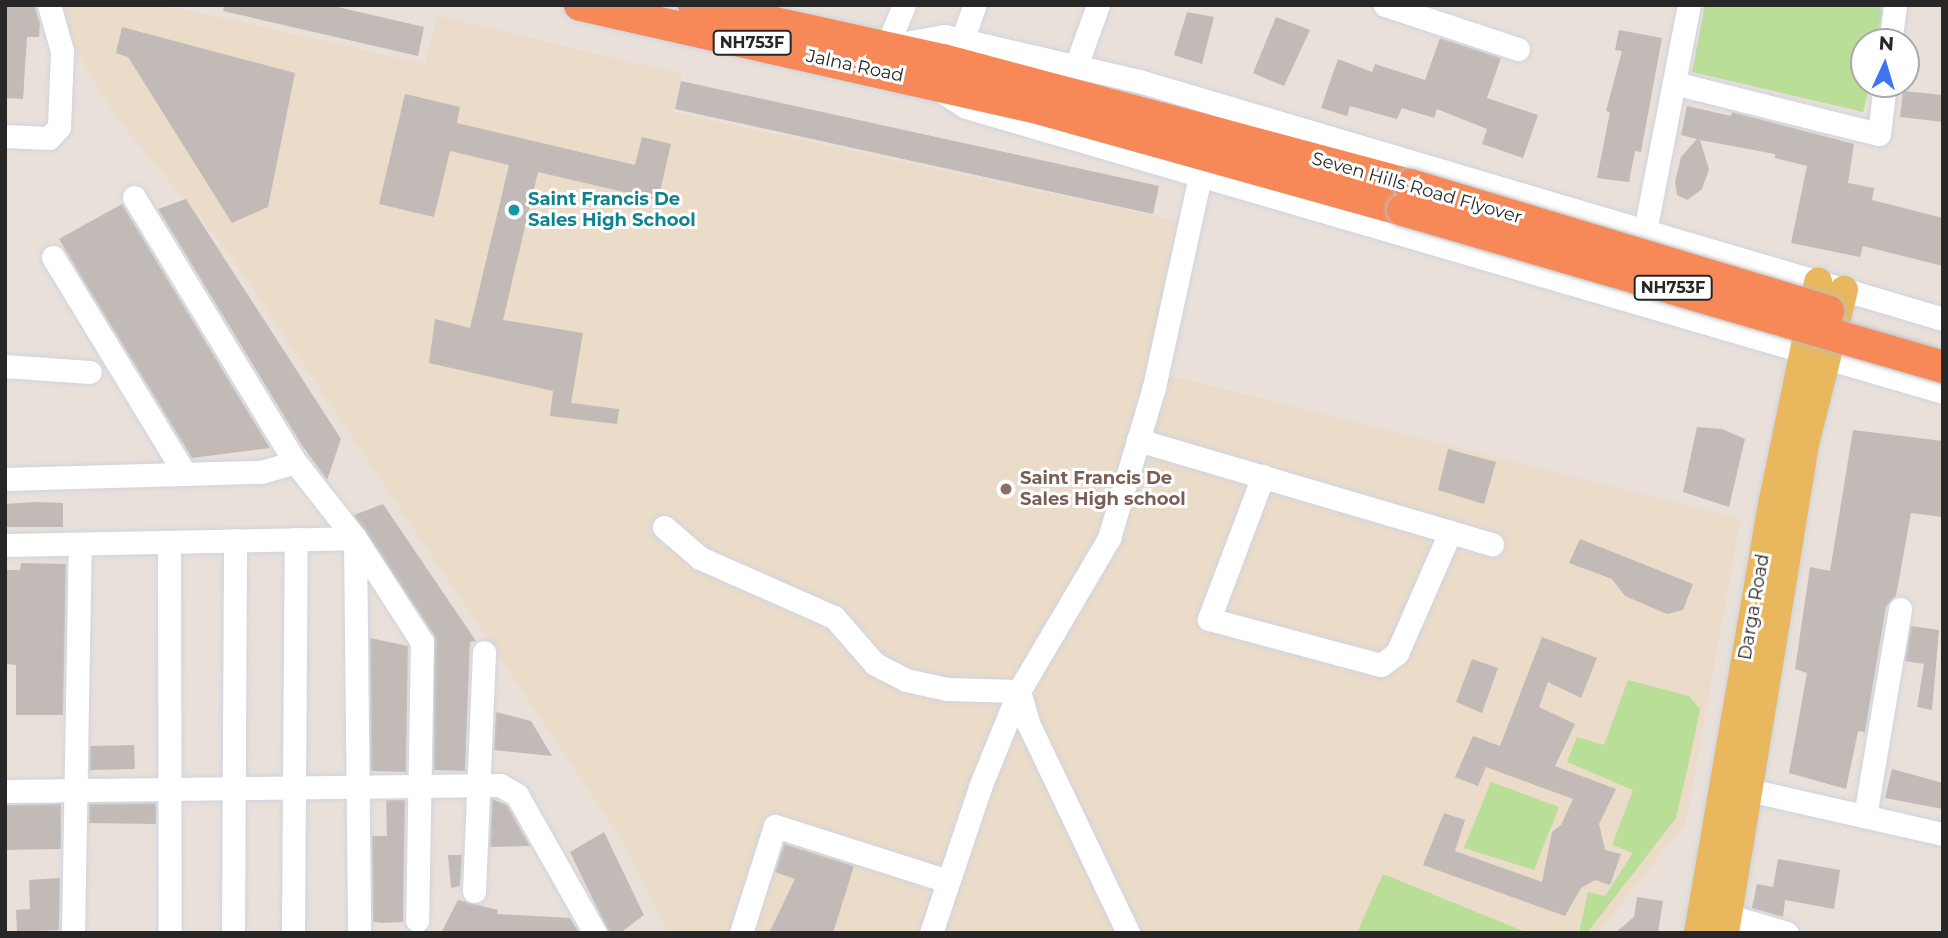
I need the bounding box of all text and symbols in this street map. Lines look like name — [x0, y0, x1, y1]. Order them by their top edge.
north arrow — [1850, 28, 1920, 98]
road number: NH753F — [712, 31, 792, 56]
text: N — [1878, 32, 1895, 56]
street label: Jalna Road — [804, 45, 906, 87]
street label: Seven Hills Road Flyover — [1309, 148, 1525, 228]
place label: Saint Francis De Sales High School — [528, 189, 696, 232]
marker: Saint Francis De Sales High School — [506, 202, 522, 218]
road number: NH753F — [1633, 276, 1713, 300]
place label: Saint Francis De Sales High school — [1020, 468, 1186, 510]
marker: Saint Francis De Sales High school — [998, 481, 1014, 497]
street label: Darga Road — [1734, 552, 1774, 662]

